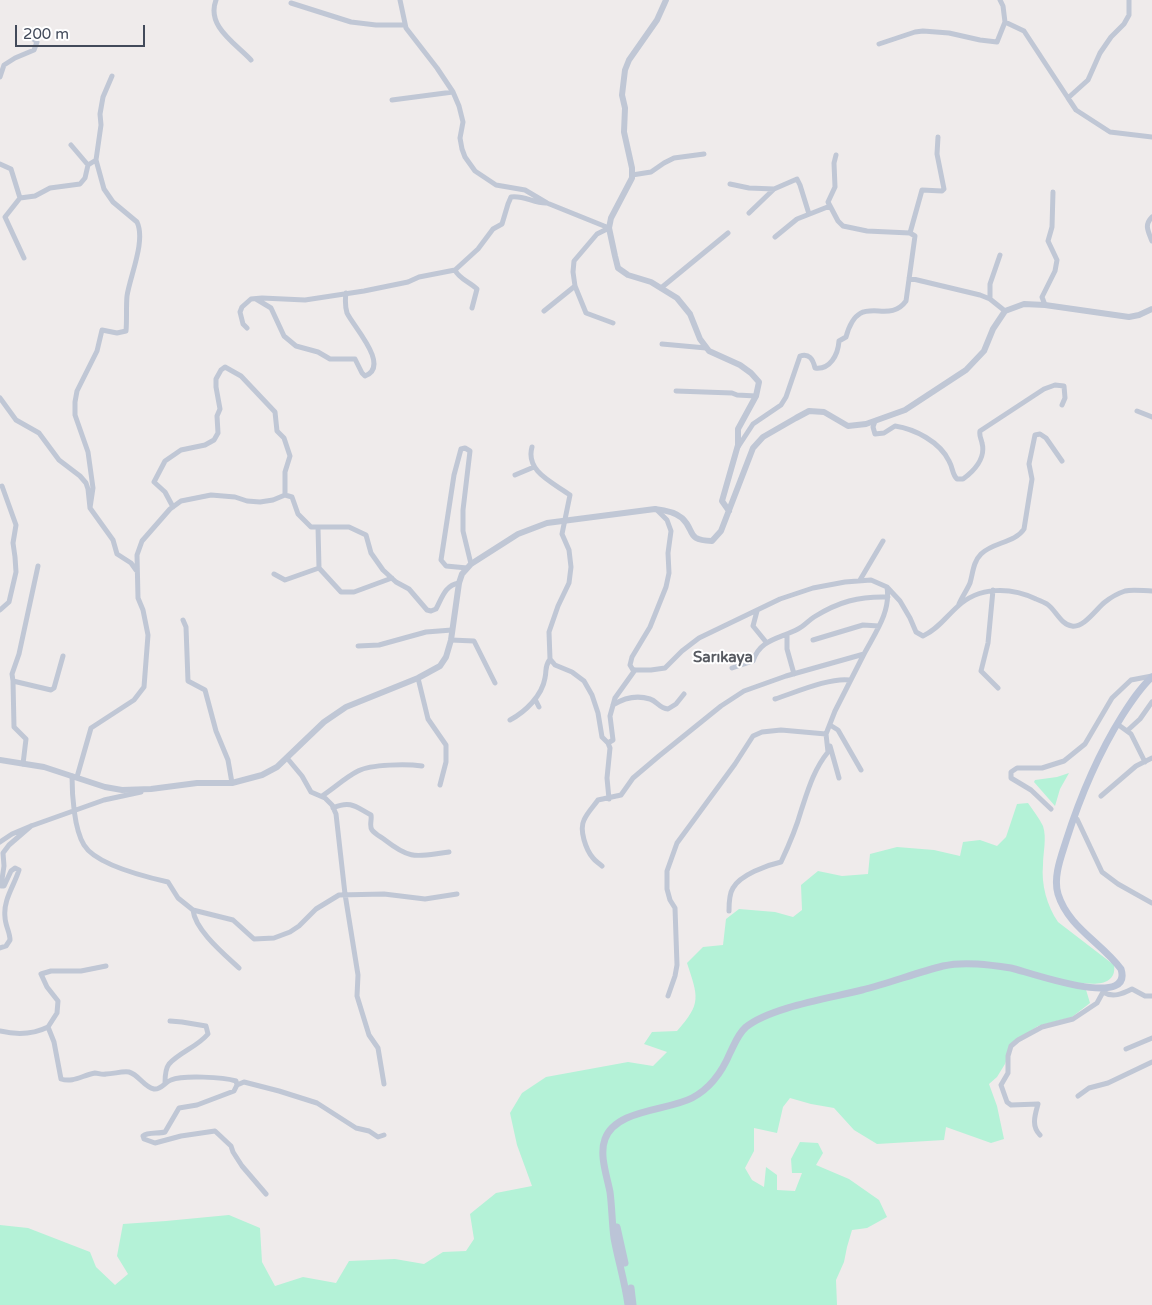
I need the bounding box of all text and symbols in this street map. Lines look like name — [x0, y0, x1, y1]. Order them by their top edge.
scale bar — [18, 15, 148, 47]
text: 200 m — [23, 25, 69, 43]
district label: Sarıkaya — [693, 649, 753, 667]

